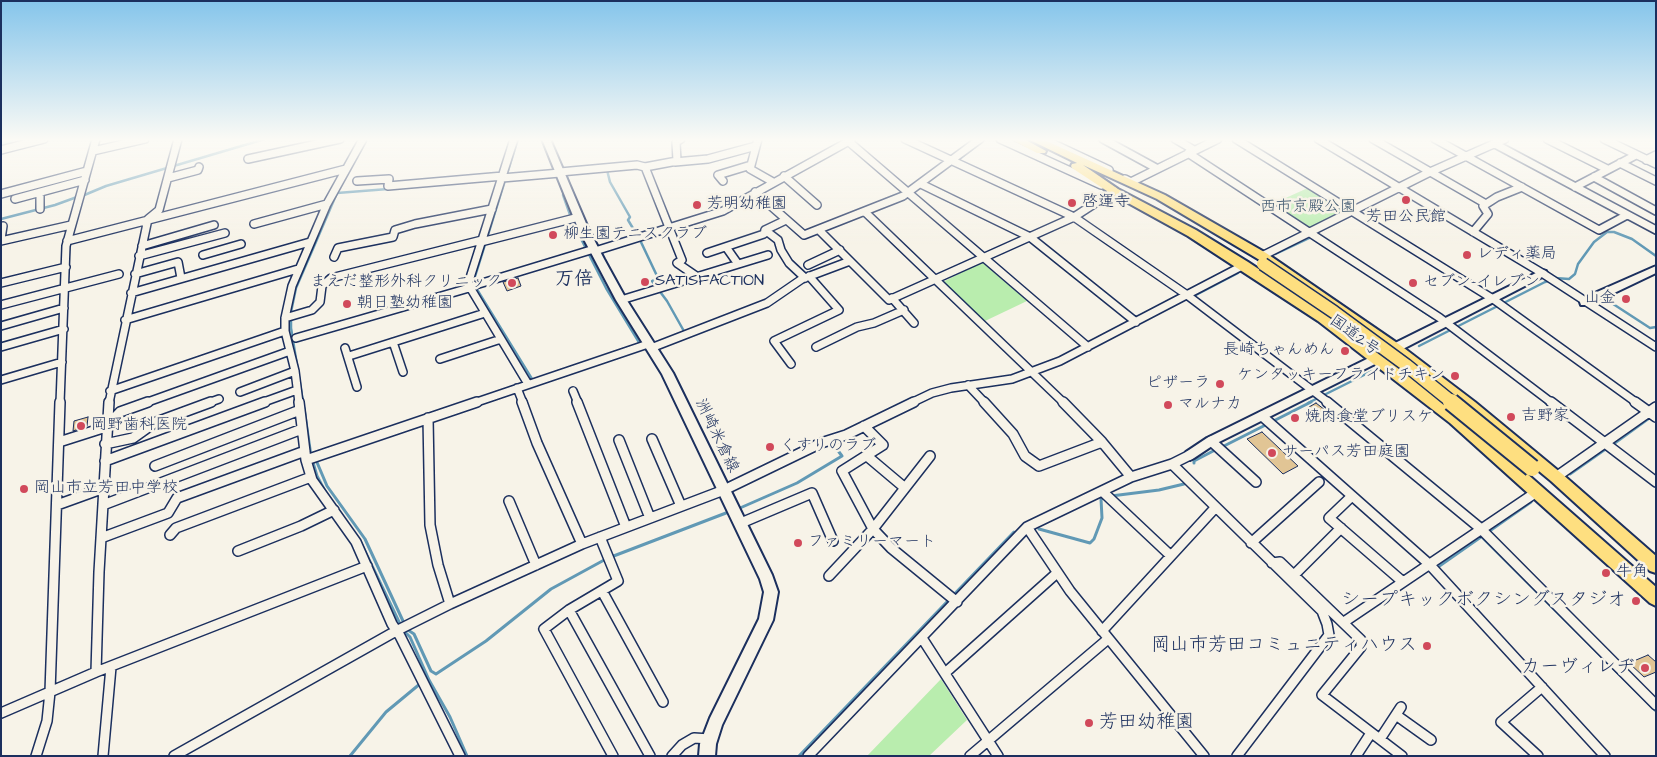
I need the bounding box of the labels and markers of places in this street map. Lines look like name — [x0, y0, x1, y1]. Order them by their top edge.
place label: 啓運寺 — [1082, 193, 1130, 213]
marker: 芳田公民館 — [1400, 194, 1412, 206]
place label: 芳明幼稚園 — [707, 195, 787, 215]
marker: 啓運寺 — [1066, 197, 1078, 209]
marker: 芳明幼稚園 — [691, 199, 703, 211]
place label: 芳田公民館 — [1366, 208, 1446, 228]
place label: 柳生園テニスクラブ — [563, 225, 707, 245]
marker: 柳生園テニスクラブ — [547, 229, 559, 241]
place label: レディ薬局 — [1477, 245, 1557, 265]
marker: レディ薬局 — [1461, 249, 1473, 261]
place label: SATISFACTION — [655, 272, 764, 292]
place label: まえだ整形外科クリニック — [310, 273, 502, 293]
place label: セブン-イレブン — [1423, 273, 1540, 293]
marker: SATISFACTION — [639, 276, 651, 288]
marker: まえだ整形外科クリニック — [506, 277, 518, 289]
marker: セブン-イレブン — [1407, 277, 1419, 289]
place label: 山金 — [1584, 289, 1616, 309]
marker: 山金 — [1620, 293, 1632, 305]
place label: 朝日塾幼稚園 — [357, 294, 453, 314]
marker: 朝日塾幼稚園 — [341, 298, 353, 310]
place label: 長崎ちゃんめん — [1223, 341, 1335, 361]
marker: 長崎ちゃんめん — [1339, 345, 1351, 357]
place label: ケンタッキーフライドチキン — [1237, 366, 1445, 386]
marker: ケンタッキーフライドチキン — [1449, 370, 1461, 382]
place label: ピザーラ — [1146, 374, 1210, 394]
marker: ピザーラ — [1214, 378, 1226, 390]
place label: マルナカ — [1178, 395, 1242, 415]
marker: マルナカ — [1162, 399, 1174, 411]
place label: 吉野家 — [1521, 407, 1569, 427]
place label: 焼肉食堂ブリスケ — [1305, 408, 1433, 428]
marker: 吉野家 — [1505, 411, 1517, 423]
marker: 焼肉食堂ブリスケ — [1289, 412, 1301, 424]
place label: 岡野歯科医院 — [91, 416, 187, 436]
marker: 岡野歯科医院 — [75, 420, 87, 432]
place label: くすりのラブ — [780, 437, 876, 457]
marker: くすりのラブ — [764, 441, 776, 453]
place label: サーパス芳田庭園 — [1282, 443, 1410, 463]
marker: サーパス芳田庭園 — [1266, 447, 1278, 459]
place label: 岡山市立芳田中学校 — [34, 479, 178, 499]
marker: 岡山市立芳田中学校 — [18, 483, 30, 495]
place label: ファミリーマート — [808, 533, 936, 553]
marker: ファミリーマート — [792, 537, 804, 549]
place label: 牛角 — [1616, 563, 1648, 583]
marker: 牛角 — [1600, 567, 1612, 579]
place label: シープキックボクシングスタジオ — [1341, 590, 1626, 612]
marker: シープキックボクシングスタジオ — [1630, 595, 1642, 607]
place label: 岡山市芳田コミュニティハウス — [1151, 635, 1417, 657]
marker: 岡山市芳田コミュニティハウス — [1421, 640, 1433, 652]
place label: カーヴィレヂ — [1521, 657, 1635, 679]
marker: カーヴィレヂ — [1639, 662, 1651, 674]
place label: 芳田幼稚園 — [1099, 712, 1194, 734]
marker: 芳田幼稚園 — [1083, 717, 1095, 729]

